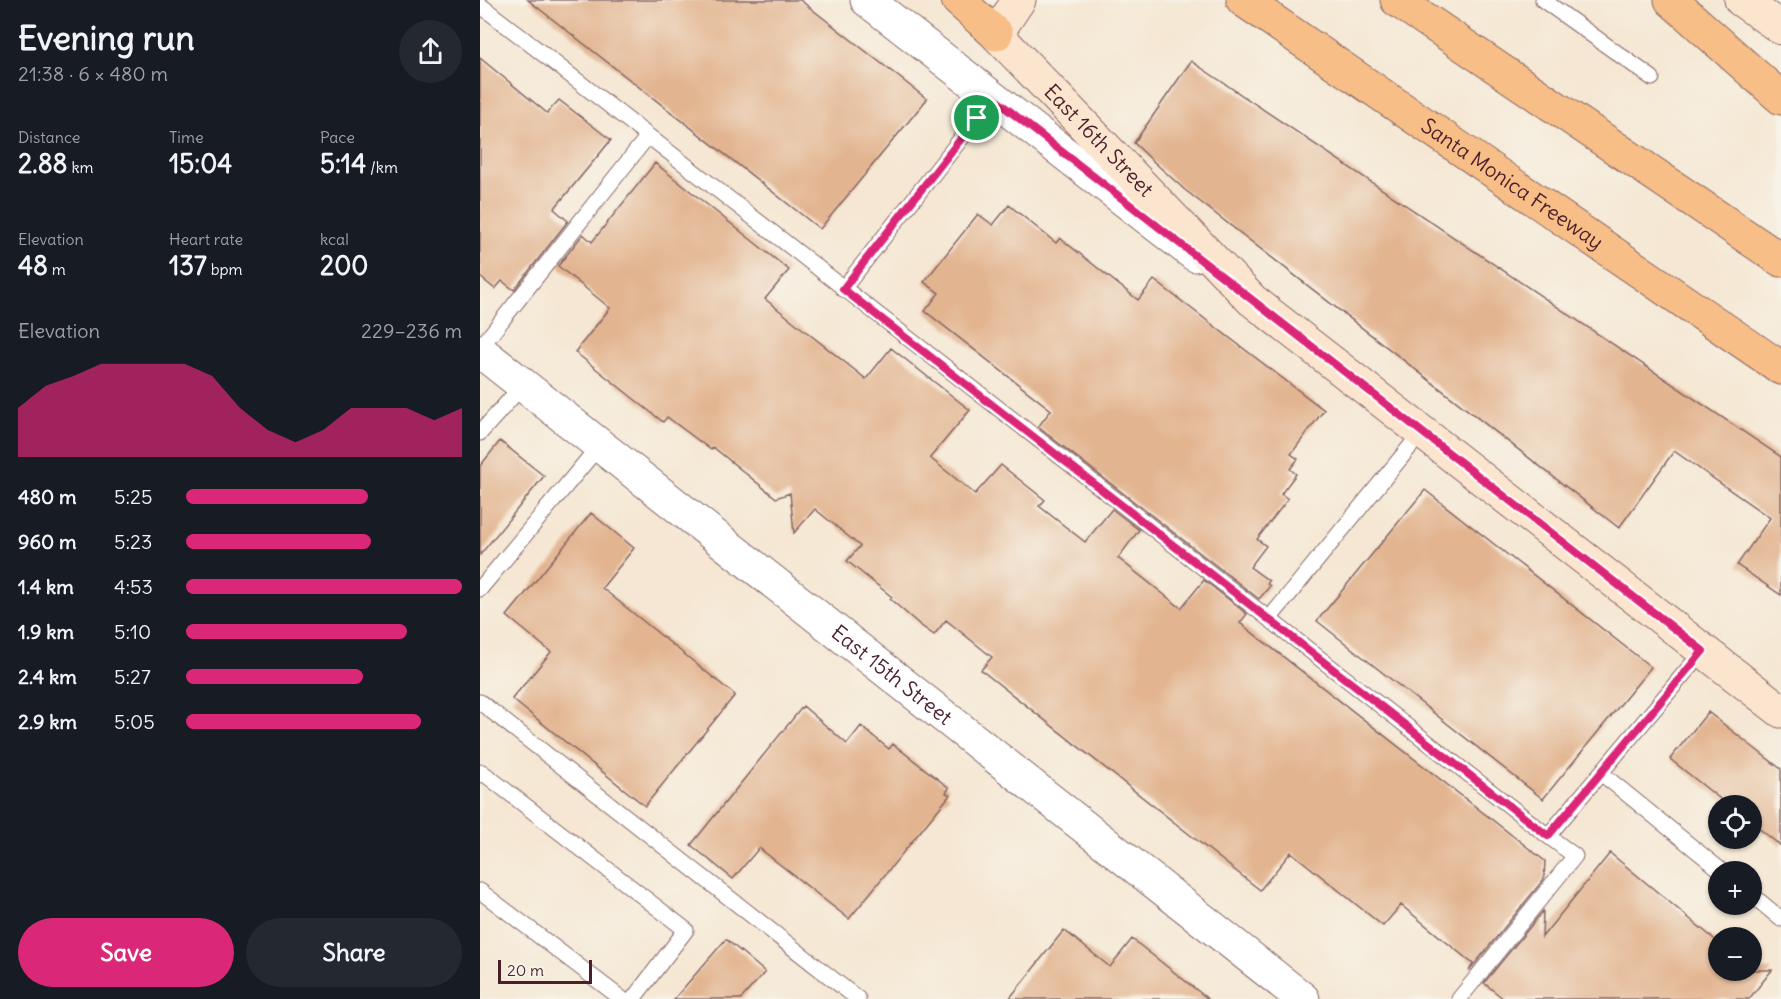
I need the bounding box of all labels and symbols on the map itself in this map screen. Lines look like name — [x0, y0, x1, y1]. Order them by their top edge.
street label: East 16th Street — [1038, 78, 1159, 202]
pin — [951, 92, 1002, 143]
street label: Santa Monica Freeway — [1416, 112, 1609, 255]
street label: East 15th Street — [826, 619, 958, 731]
scale bar — [498, 957, 592, 984]

